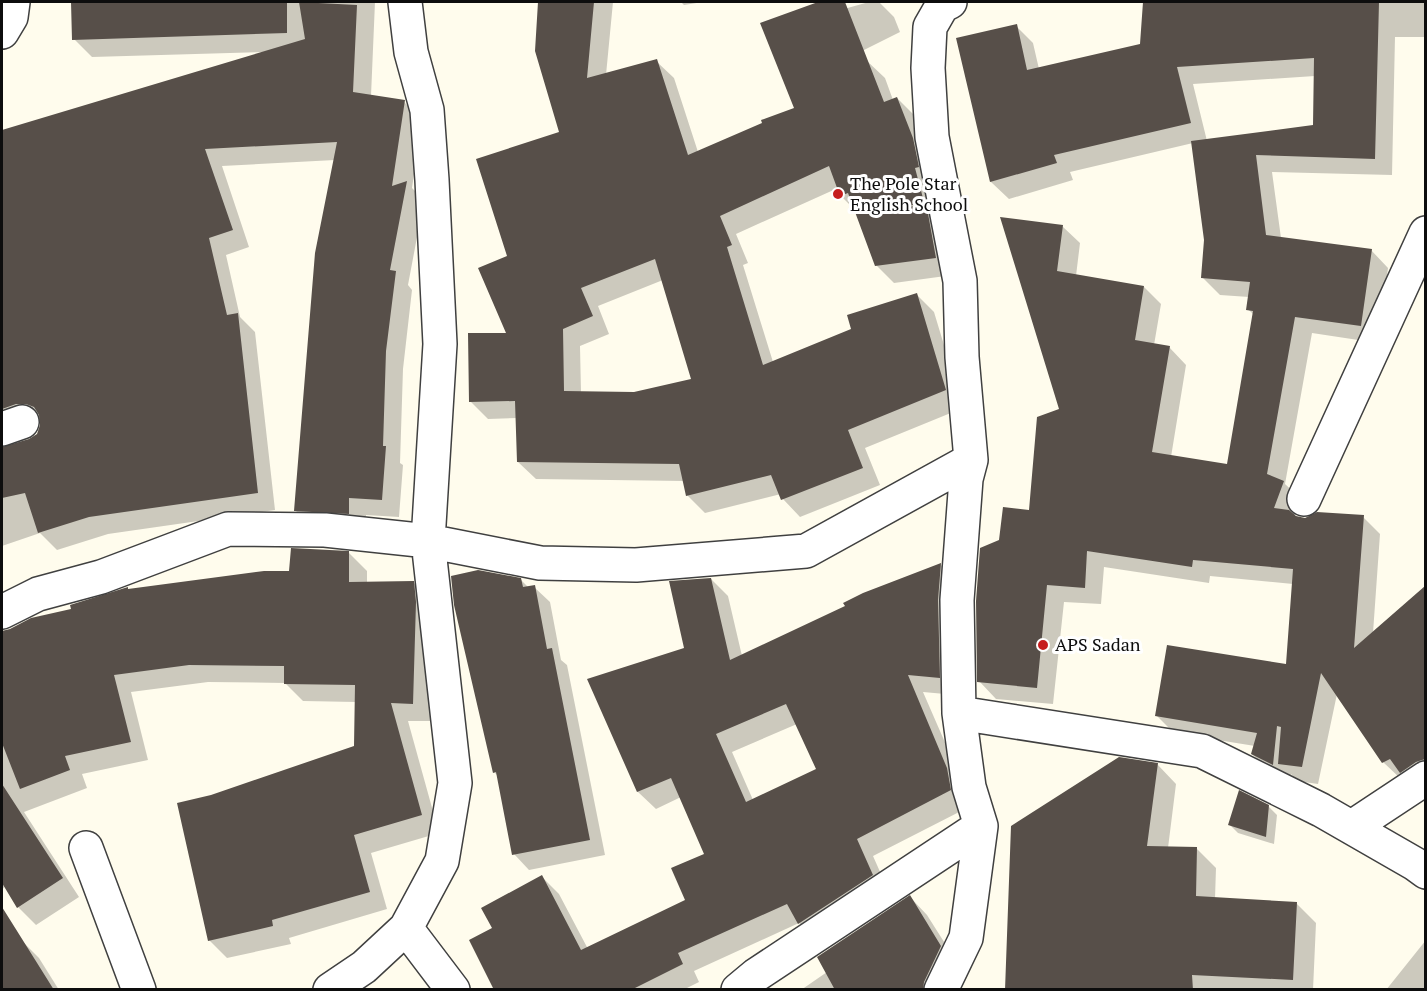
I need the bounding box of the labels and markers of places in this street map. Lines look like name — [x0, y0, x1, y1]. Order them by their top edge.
place label: The Pole Star English School — [850, 171, 968, 216]
marker: The Pole Star English School — [831, 187, 845, 201]
place label: APS Sadan — [1055, 632, 1141, 656]
marker: APS Sadan — [1036, 638, 1050, 652]

